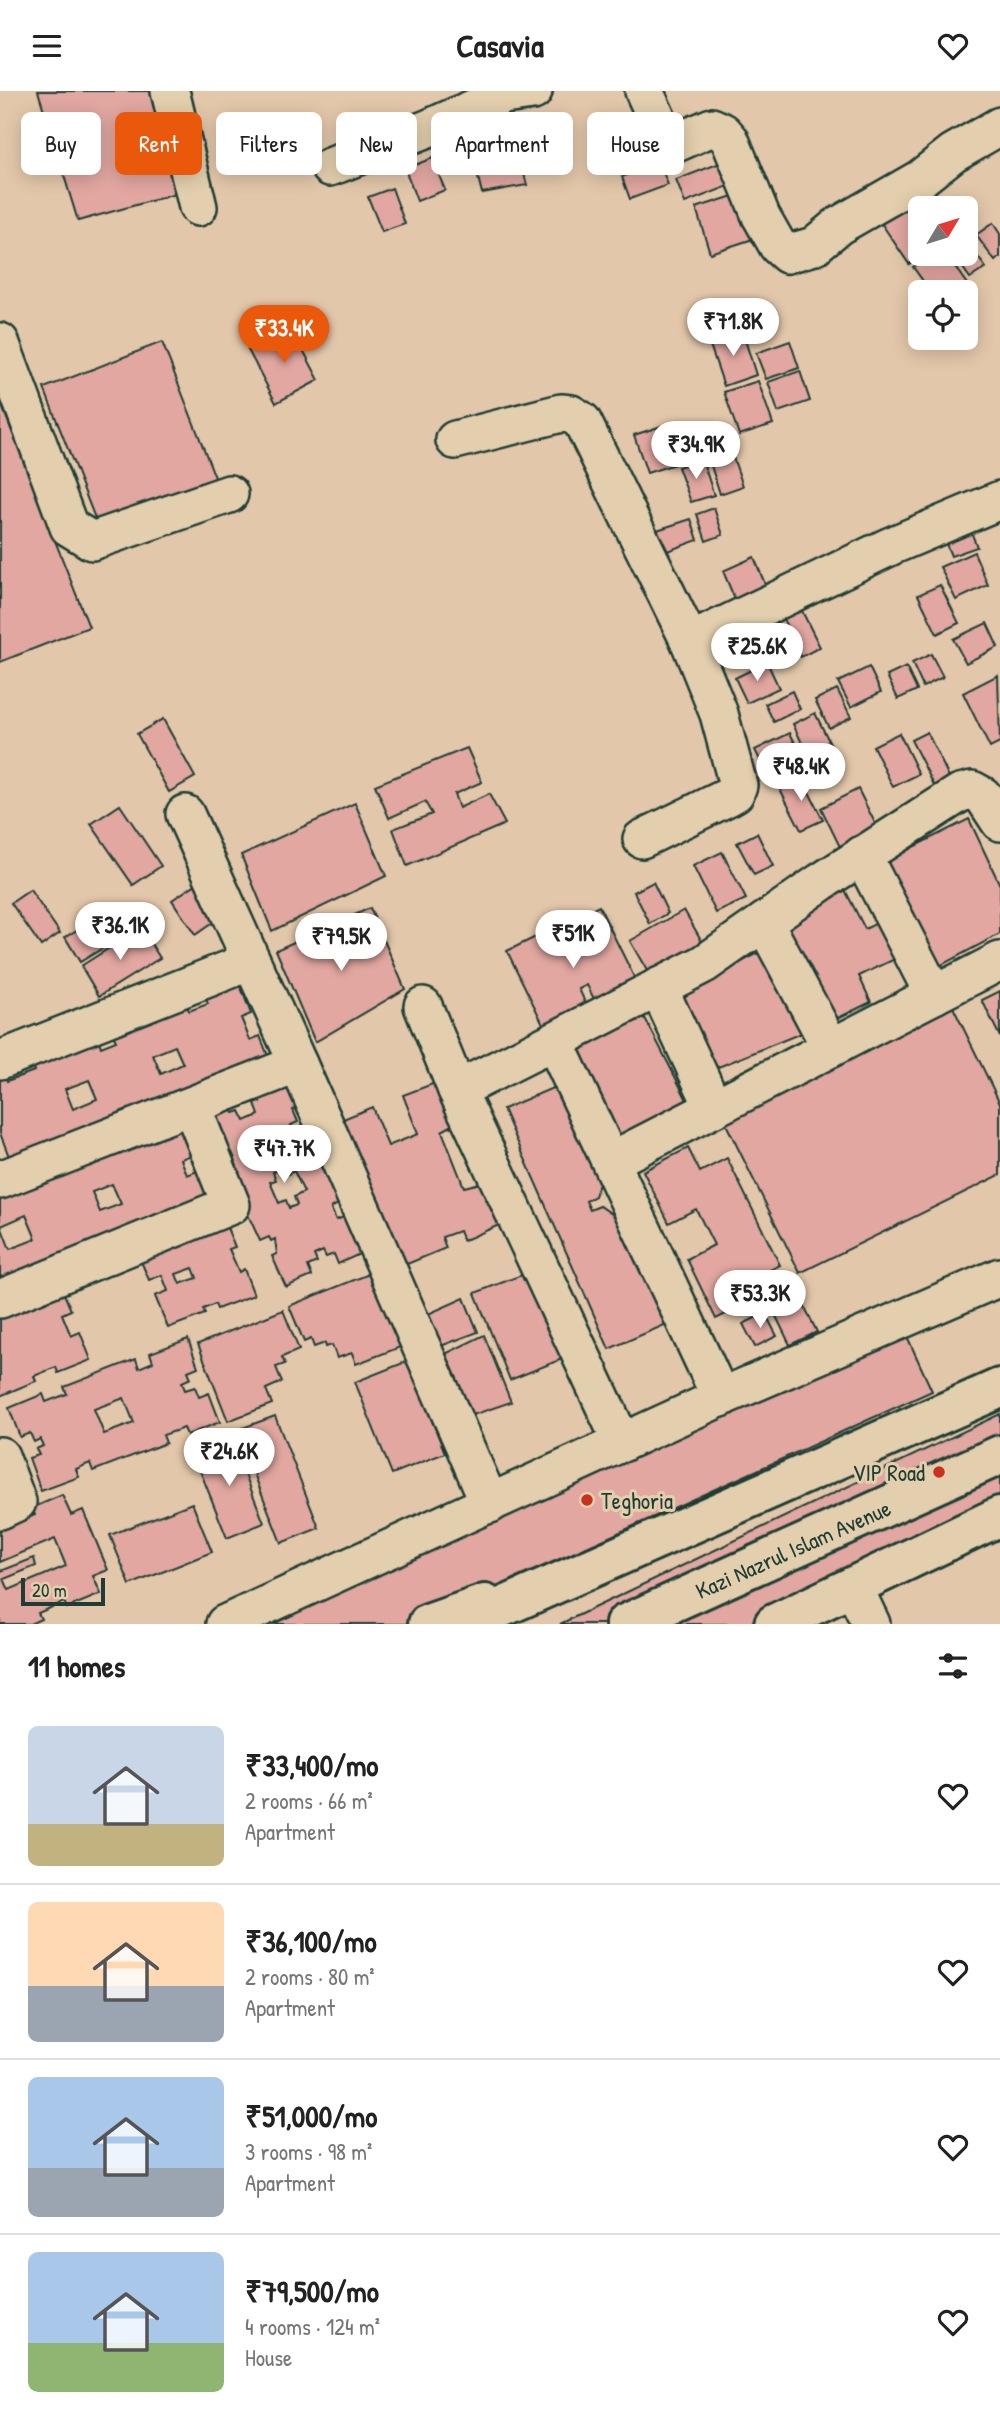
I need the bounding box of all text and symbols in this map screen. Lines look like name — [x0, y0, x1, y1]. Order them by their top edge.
text: Casavia — [456, 24, 544, 67]
icon: menu — [28, 27, 66, 65]
icon: heart — [934, 27, 972, 65]
chip: Buy — [21, 112, 101, 175]
chip: Rent — [115, 112, 202, 175]
chip: Filters — [216, 112, 322, 175]
chip: New — [336, 112, 417, 175]
chip: Apartment — [431, 112, 573, 175]
chip: House — [587, 112, 684, 175]
north arrow — [908, 196, 978, 266]
map controls — [908, 196, 978, 350]
button: locate — [908, 280, 978, 350]
pin: ₹71.8K — [676, 299, 790, 358]
text: ₹71.8K — [703, 305, 763, 336]
pin: ₹33.4K — [227, 306, 341, 365]
text: ₹33.4K — [254, 312, 314, 343]
pin: ₹34.9K — [639, 421, 753, 481]
text: ₹34.9K — [667, 428, 725, 459]
pin: ₹25.6K — [700, 623, 814, 683]
text: ₹25.6K — [727, 630, 787, 661]
pin: ₹48.4K — [744, 743, 858, 803]
text: ₹48.4K — [772, 750, 830, 781]
pin: ₹36.1K — [63, 903, 177, 962]
text: ₹36.1K — [91, 909, 149, 940]
pin: ₹51K — [532, 911, 614, 970]
pin: ₹79.5K — [284, 913, 398, 973]
text: ₹51K — [551, 917, 595, 948]
text: ₹79.5K — [311, 920, 371, 951]
pin: ₹47.7K — [227, 1125, 341, 1185]
text: ₹47.7K — [253, 1132, 315, 1163]
pin: ₹53.3K — [703, 1271, 817, 1330]
text: ₹53.3K — [730, 1277, 790, 1308]
pin: ₹24.6K — [172, 1429, 286, 1488]
text: ₹24.6K — [200, 1435, 258, 1466]
place label: VIP Road — [853, 1457, 925, 1488]
marker: VIP Road — [931, 1464, 947, 1480]
place label: Teghoria — [601, 1485, 673, 1516]
marker: Teghoria — [579, 1492, 595, 1508]
street label: Kazi Nazrul Islam Avenue — [691, 1492, 895, 1606]
scale bar — [21, 1575, 105, 1607]
text: 20 m — [32, 1577, 67, 1603]
text: 11 homes — [28, 1646, 125, 1686]
icon: filters — [934, 1647, 972, 1685]
text: ₹33,400/mo — [245, 1745, 378, 1785]
icon: home — [84, 1754, 168, 1838]
icon: heart — [934, 1777, 972, 1815]
text: 2 rooms · 66 m² — [245, 1785, 373, 1816]
text: Apartment — [245, 1816, 335, 1847]
text: ₹36,100/mo — [245, 1921, 377, 1961]
icon: home — [84, 1930, 168, 2014]
icon: heart — [934, 1953, 972, 1991]
text: 2 rooms · 80 m² — [245, 1961, 375, 1992]
text: Apartment — [245, 1992, 335, 2023]
text: ₹51,000/mo — [245, 2096, 377, 2136]
icon: home — [84, 2105, 168, 2189]
icon: heart — [934, 2128, 972, 2166]
text: 3 rooms · 98 m² — [245, 2136, 372, 2167]
text: Apartment — [245, 2167, 335, 2198]
text: ₹79,500/mo — [245, 2271, 379, 2311]
icon: home — [84, 2280, 168, 2364]
icon: heart — [934, 2303, 972, 2341]
text: 4 rooms · 124 m² — [245, 2311, 380, 2342]
text: House — [245, 2342, 292, 2373]

